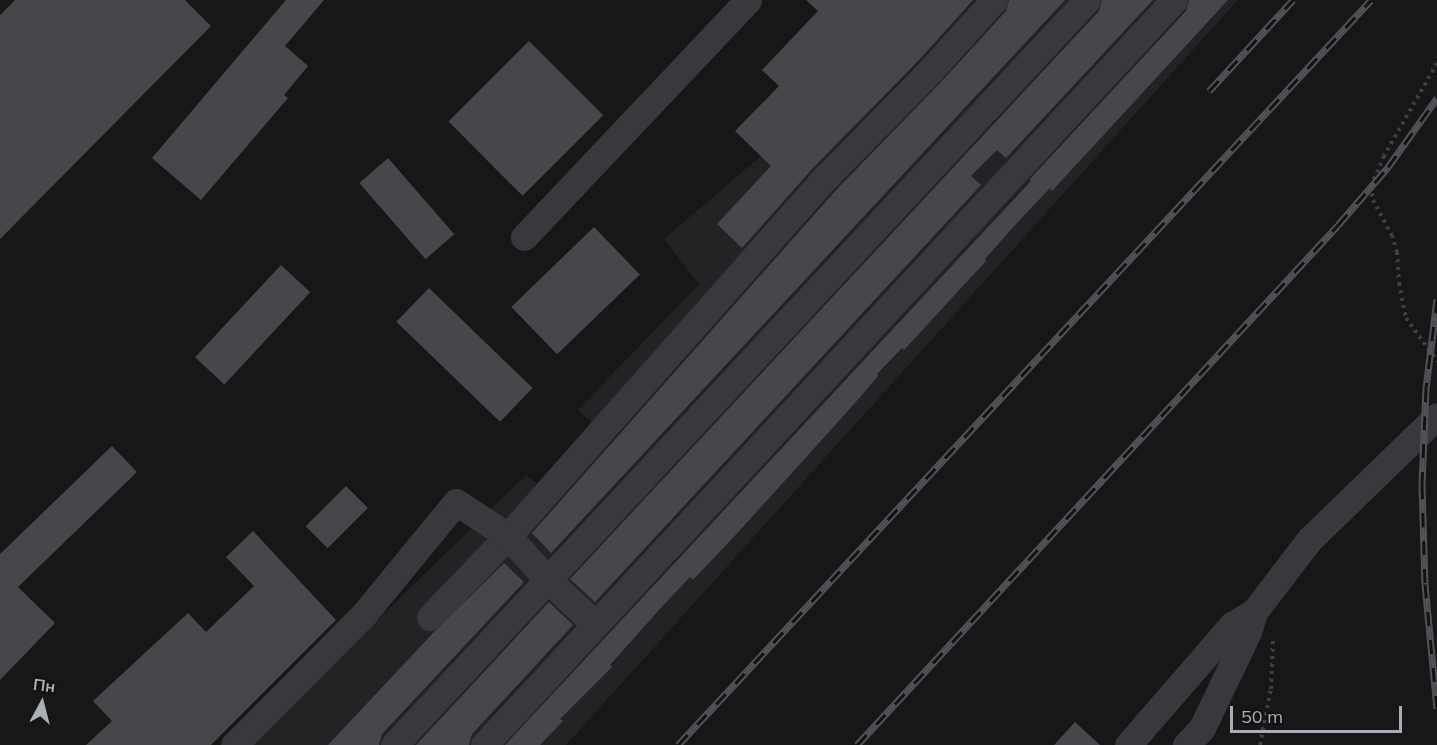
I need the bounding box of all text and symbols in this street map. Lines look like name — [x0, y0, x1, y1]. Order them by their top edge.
north arrow — [12, 673, 72, 733]
text: Пн — [32, 674, 56, 696]
scale bar — [1233, 694, 1406, 732]
text: 50 m — [1241, 705, 1283, 728]

